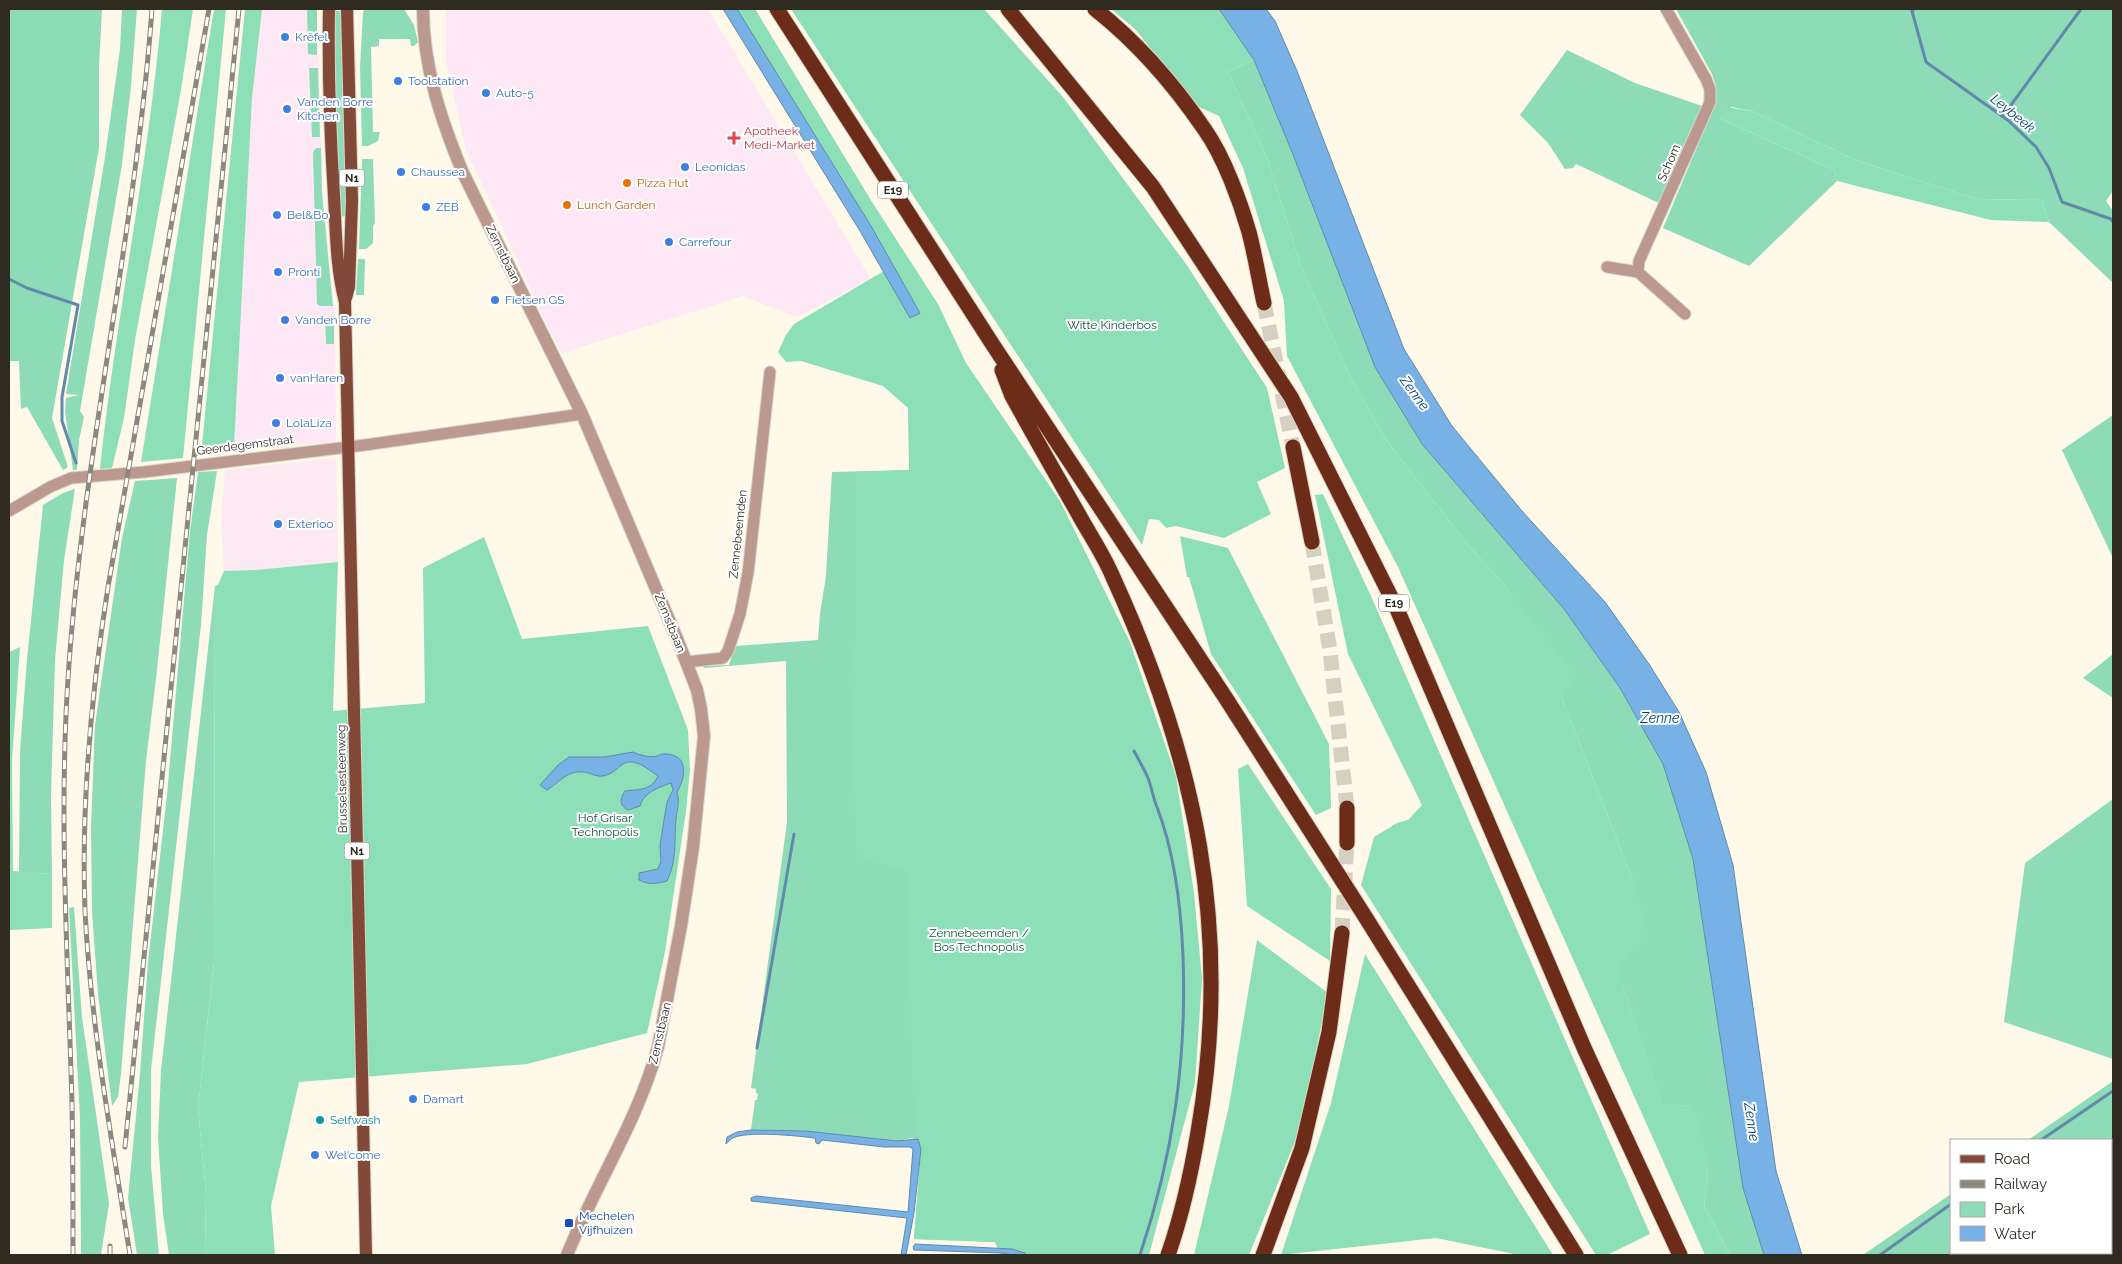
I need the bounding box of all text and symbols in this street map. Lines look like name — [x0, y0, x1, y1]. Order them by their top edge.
place label: Krëfel — [295, 30, 329, 44]
marker: Krëfel — [279, 31, 291, 43]
place label: Toolstation — [408, 74, 469, 88]
marker: Toolstation — [392, 75, 404, 87]
place label: Auto-5 — [496, 86, 534, 100]
marker: Auto-5 — [480, 87, 492, 99]
water label: Leybeek — [1988, 90, 2039, 136]
place label: Vanden Borre Kitchen — [297, 95, 373, 123]
marker: Vanden Borre Kitchen — [281, 103, 293, 115]
place label: Apotheek Medi-Market — [744, 124, 815, 152]
marker: Apotheek Medi-Market — [728, 132, 740, 144]
street label: Schom — [1655, 142, 1683, 184]
place label: Leonidas — [695, 160, 746, 174]
marker: Leonidas — [679, 161, 691, 173]
place label: Chaussea — [411, 165, 465, 179]
marker: Chaussea — [395, 166, 407, 178]
road number: N1 — [340, 170, 364, 187]
place label: Pizza Hut — [637, 176, 689, 190]
marker: Pizza Hut — [621, 177, 633, 189]
road number: E19 — [878, 182, 908, 198]
place label: Lunch Garden — [577, 198, 655, 212]
marker: Lunch Garden — [561, 199, 573, 211]
place label: ZEB — [436, 200, 459, 214]
marker: ZEB — [420, 201, 432, 213]
place label: Bel&Bo — [287, 208, 328, 222]
marker: Bel&Bo — [271, 209, 283, 221]
street label: Zemstbaan — [483, 223, 523, 285]
place label: Carrefour — [679, 235, 732, 249]
marker: Carrefour — [663, 236, 675, 248]
place label: Pronti — [288, 265, 320, 279]
marker: Pronti — [272, 266, 284, 278]
place label: Fietsen GS — [505, 293, 564, 307]
marker: Fietsen GS — [489, 294, 501, 306]
place label: Vanden Borre — [295, 313, 371, 327]
marker: Vanden Borre — [279, 314, 291, 326]
park label: Witte Kinderbos — [1067, 318, 1157, 332]
place label: vanHaren — [290, 371, 343, 385]
marker: vanHaren — [274, 372, 286, 384]
water label: Zenne — [1397, 372, 1433, 414]
place label: LolaLiza — [286, 416, 332, 430]
marker: LolaLiza — [270, 417, 282, 429]
street label: Geerdegemstraat — [196, 432, 294, 458]
street label: Zennebeemden — [726, 489, 750, 579]
place label: Exterioo — [288, 517, 333, 531]
marker: Exterioo — [272, 518, 284, 530]
street label: Zemstbaan — [652, 591, 688, 655]
road number: E19 — [1379, 594, 1409, 612]
water label: Zenne — [1640, 710, 1680, 726]
street label: Brusselsesteenweg — [334, 725, 350, 833]
park label: Hof Grisar Technopolis — [572, 811, 639, 839]
road number: N1 — [344, 842, 370, 859]
park label: Zennebeemden / Bos Technopolis — [929, 926, 1029, 954]
street label: Zemstbaan — [646, 1001, 674, 1065]
place label: Damart — [423, 1092, 464, 1106]
marker: Damart — [407, 1093, 419, 1105]
water label: Zenne — [1741, 1101, 1763, 1143]
place label: Selfwash — [330, 1113, 380, 1127]
marker: Selfwash — [314, 1114, 326, 1126]
legend — [1950, 1139, 2112, 1254]
place label: Wel'come — [325, 1148, 381, 1162]
marker: Wel'come — [309, 1149, 321, 1161]
text: Road — [1994, 1150, 2030, 1168]
text: Railway — [1994, 1175, 2047, 1193]
text: Park — [1994, 1200, 2025, 1218]
place label: Mechelen Vijfhuizen — [579, 1209, 634, 1237]
marker: Mechelen Vijfhuizen — [563, 1217, 575, 1229]
text: Water — [1994, 1225, 2037, 1243]

